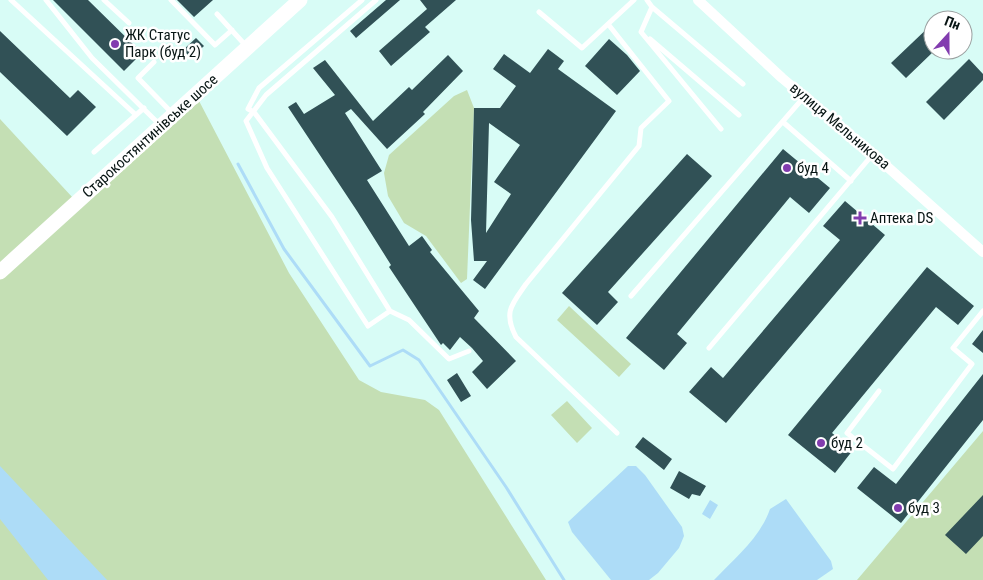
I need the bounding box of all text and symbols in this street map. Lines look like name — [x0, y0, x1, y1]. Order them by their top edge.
north arrow — [923, 10, 973, 60]
text: Пн — [943, 13, 963, 33]
place label: ЖК Статус Парк (буд 2) — [125, 26, 201, 61]
marker: ЖК Статус Парк (буд 2) — [109, 38, 121, 50]
street label: Старокостянтинівське шосе — [79, 70, 221, 202]
street label: вулиця Мельникова — [786, 79, 894, 173]
place label: буд 4 — [797, 159, 829, 177]
marker: буд 4 — [781, 162, 793, 174]
place label: Аптека DS — [870, 209, 934, 227]
marker: Аптека DS — [854, 212, 866, 224]
place label: буд 2 — [831, 434, 863, 452]
marker: буд 2 — [815, 437, 827, 449]
place label: буд 3 — [908, 499, 940, 517]
marker: буд 3 — [892, 502, 904, 514]

